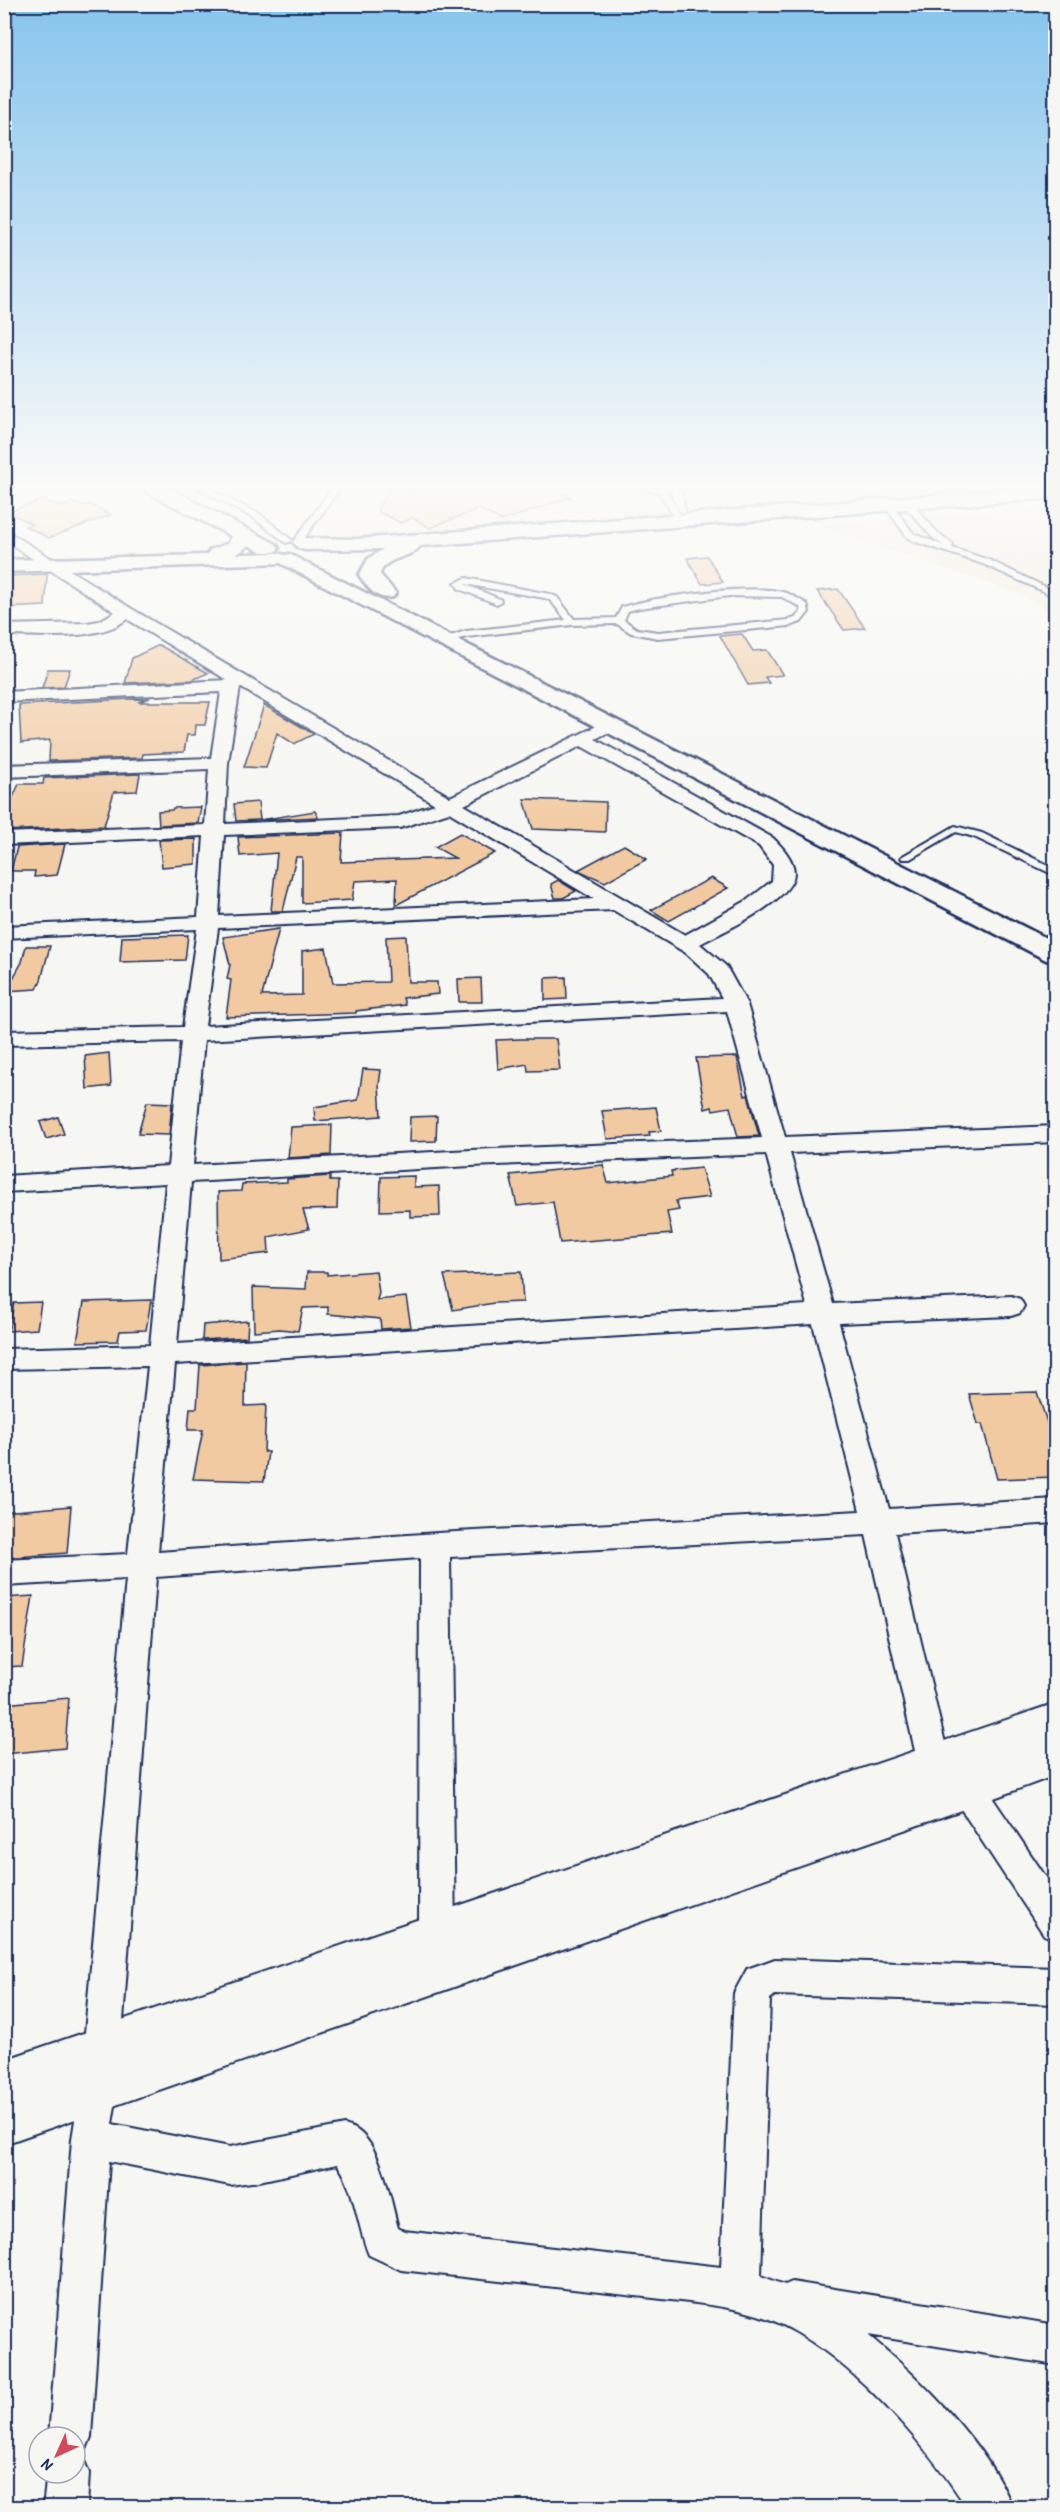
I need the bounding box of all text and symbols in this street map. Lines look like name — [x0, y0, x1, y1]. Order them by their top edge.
north arrow — [27, 2425, 87, 2485]
text: N — [35, 2454, 57, 2476]

